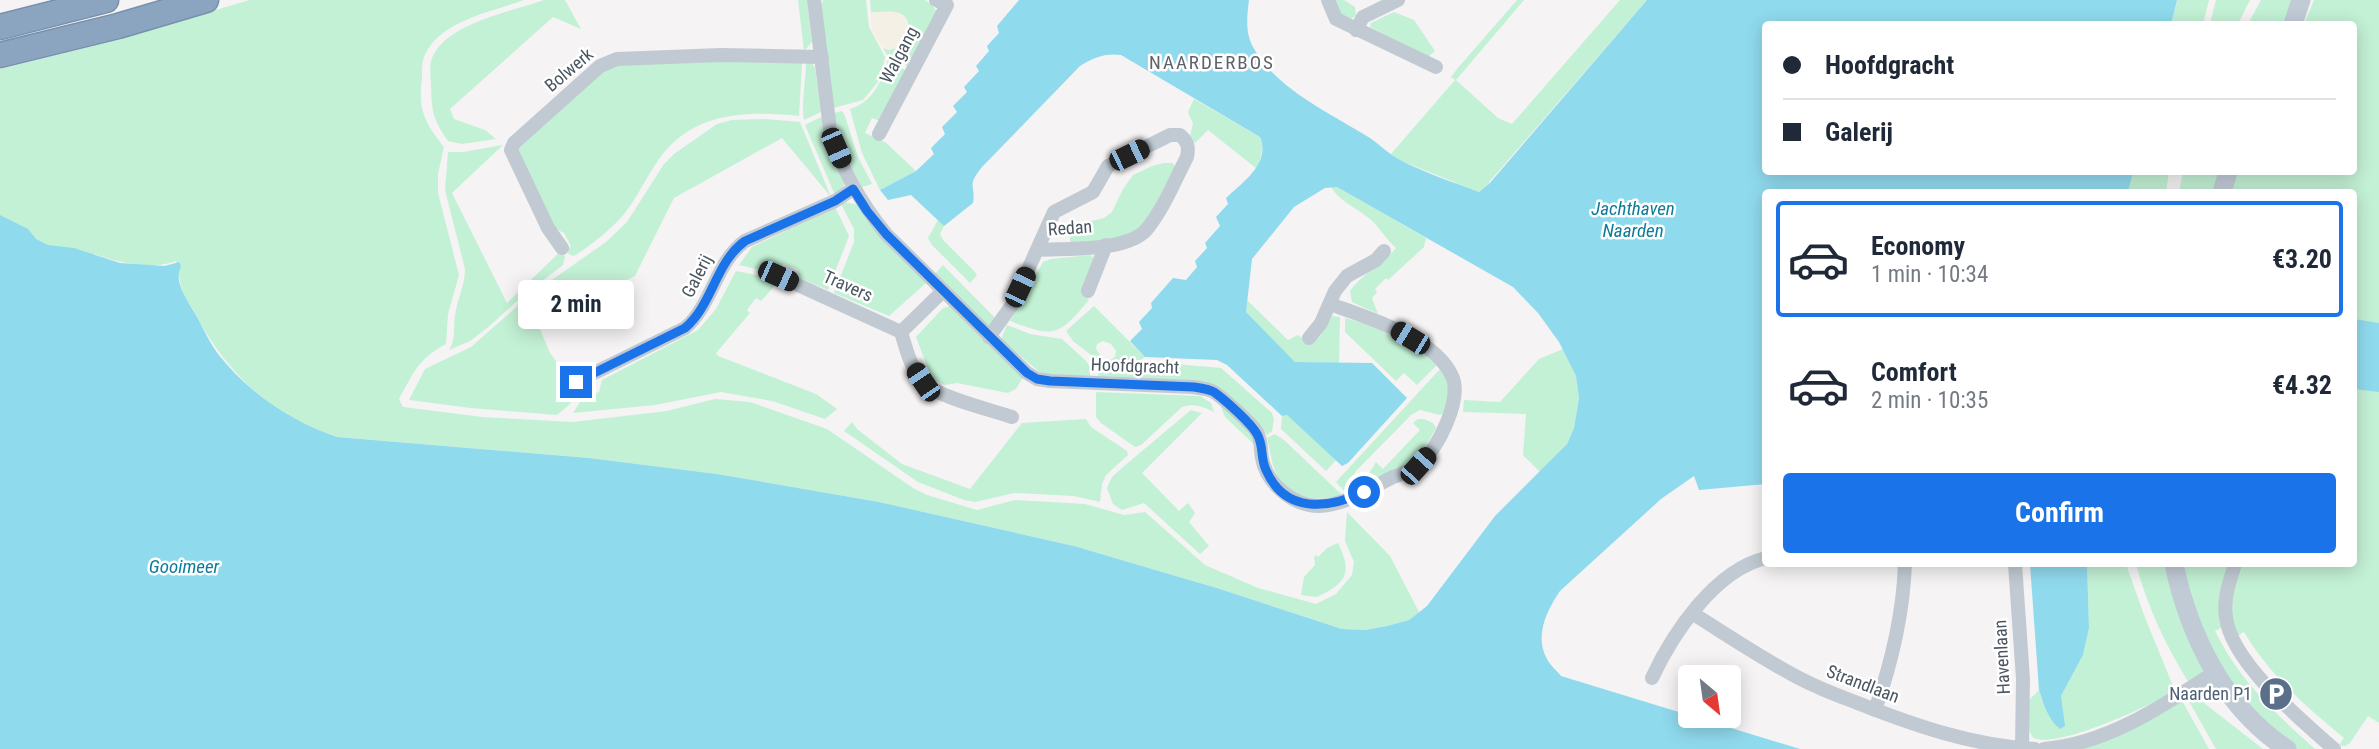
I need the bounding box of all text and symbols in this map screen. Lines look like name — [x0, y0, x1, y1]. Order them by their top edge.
street label: Walgang — [875, 23, 922, 87]
street label: Bolwerk — [540, 43, 597, 96]
text: Hoofdgracht — [1825, 50, 1954, 80]
district label: NAARDERBOS — [1149, 51, 1275, 74]
text: Galerij — [1825, 117, 1893, 147]
car — [818, 125, 855, 171]
car — [1106, 136, 1153, 174]
water label: Jachthaven Naarden — [1591, 197, 1675, 242]
street label: Redan — [1047, 215, 1093, 240]
icon: car — [1787, 228, 1850, 291]
text: Economy — [1871, 231, 1965, 261]
text: €3.20 — [2272, 244, 2332, 274]
street label: Galerij — [677, 251, 716, 301]
car — [755, 258, 802, 294]
text: 1 min · 10:34 — [1871, 261, 1988, 288]
car — [1002, 264, 1039, 310]
street label: Travers — [820, 265, 876, 306]
callout: 2 min — [518, 280, 634, 330]
text: 2 min — [550, 291, 602, 318]
car — [1387, 318, 1434, 358]
street label: Hoofdgracht — [1090, 353, 1180, 378]
icon: car — [1787, 354, 1850, 417]
text: Comfort — [1871, 357, 1957, 387]
car — [903, 359, 944, 405]
route end — [560, 366, 592, 398]
text: €4.32 — [2272, 370, 2332, 400]
text: 2 min · 10:35 — [1871, 387, 1988, 414]
car — [1397, 443, 1440, 489]
button: Confirm — [1783, 473, 2336, 553]
route start — [1348, 476, 1380, 508]
water label: Gooimeer — [149, 555, 220, 578]
street label: Havenlaan — [1989, 619, 2014, 695]
street label: Strandlaan — [1824, 660, 1902, 707]
north arrow — [1678, 665, 1741, 728]
map controls — [1678, 665, 1741, 728]
parking icon: Naarden P1 — [2257, 675, 2295, 713]
place label: Naarden P1 — [2169, 683, 2252, 704]

